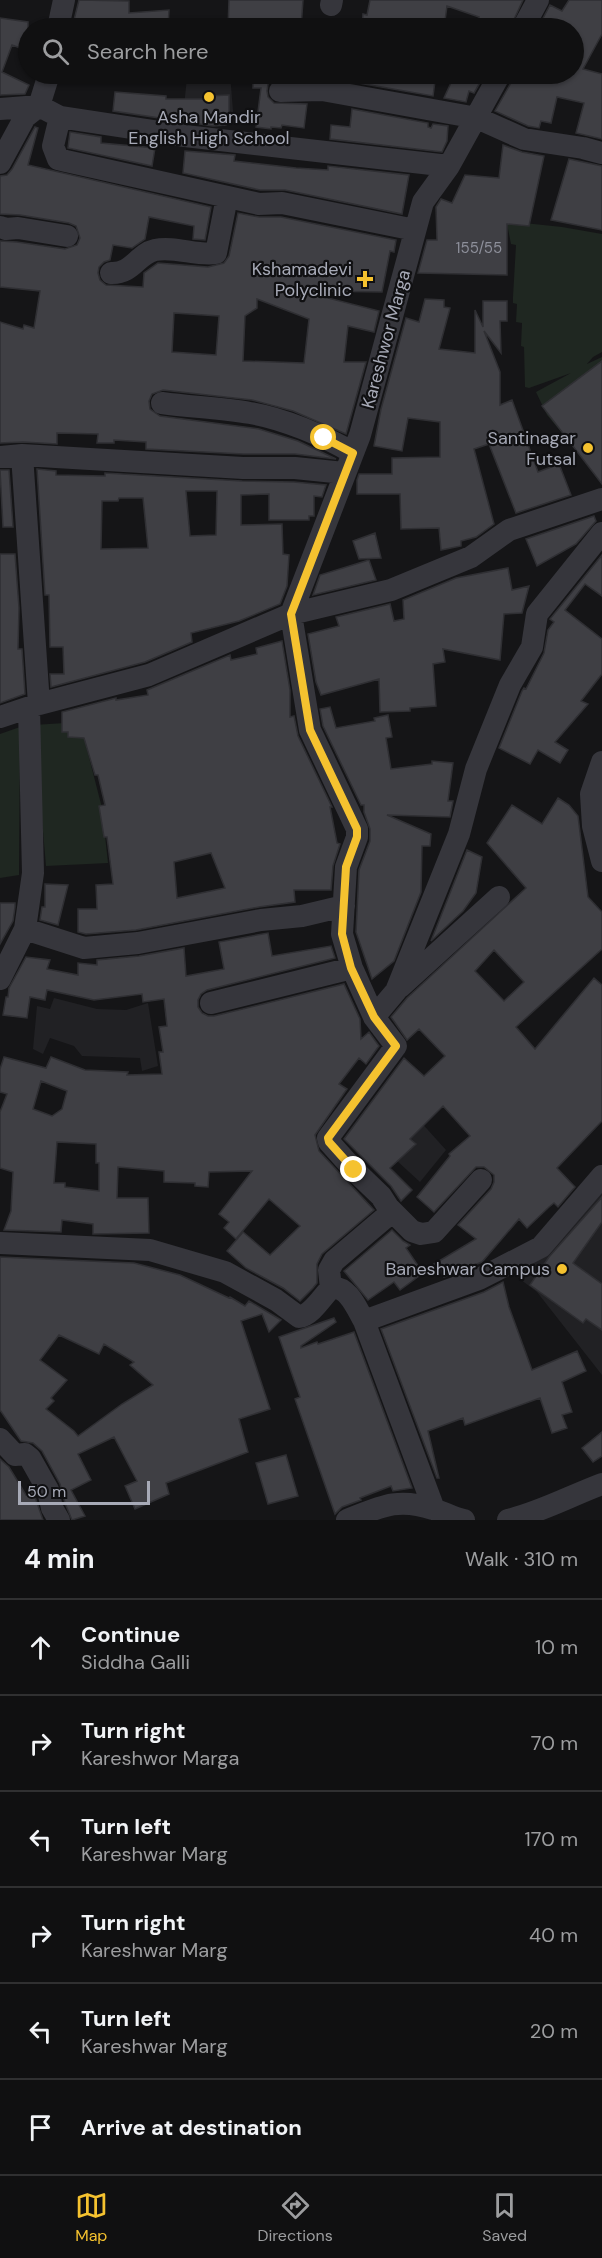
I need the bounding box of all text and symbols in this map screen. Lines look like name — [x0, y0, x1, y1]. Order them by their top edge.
search box — [18, 18, 584, 84]
icon: search — [39, 35, 72, 68]
text: Search here — [87, 37, 208, 66]
marker: Asha Mandir English High School — [202, 90, 216, 104]
place label: Asha Mandir English High School — [128, 105, 290, 150]
house number: 155/55 — [456, 238, 502, 258]
place label: Kshamadevi Polyclinic — [252, 257, 352, 302]
street label: Kareshwor Marga — [356, 267, 416, 411]
marker: Kshamadevi Polyclinic — [356, 270, 374, 288]
route start — [310, 424, 336, 450]
place label: Santinagar Futsal — [487, 426, 576, 471]
marker: Santinagar Futsal — [581, 441, 595, 455]
route end — [340, 1156, 366, 1182]
place label: Baneshwar Campus — [385, 1257, 550, 1281]
marker: Baneshwar Campus — [555, 1262, 569, 1276]
scale bar — [18, 1478, 150, 1506]
text: 50 m — [27, 1481, 66, 1502]
text: 4 min — [24, 1542, 95, 1576]
text: Walk · 310 m — [465, 1546, 578, 1572]
text: Continue — [81, 1620, 180, 1649]
icon: ahead — [24, 1631, 57, 1664]
text: 10 m — [535, 1634, 578, 1660]
text: Siddha Galli — [81, 1649, 190, 1675]
text: Turn right — [81, 1716, 186, 1745]
icon: right — [24, 1727, 57, 1760]
text: 70 m — [531, 1730, 578, 1756]
text: Kareshwor Marga — [81, 1745, 239, 1771]
text: Turn left — [81, 1812, 171, 1841]
icon: left — [24, 1823, 57, 1856]
text: 170 m — [525, 1826, 578, 1852]
text: Kareshwar Marg — [81, 1841, 228, 1867]
text: Turn right — [81, 1908, 186, 1937]
icon: right — [24, 1919, 57, 1952]
text: 40 m — [529, 1922, 578, 1948]
text: Kareshwar Marg — [81, 1937, 228, 1963]
text: Turn left — [81, 2004, 171, 2033]
icon: left — [24, 2015, 57, 2048]
text: 20 m — [530, 2018, 578, 2044]
text: Kareshwar Marg — [81, 2033, 228, 2059]
icon: arrive — [24, 2111, 57, 2144]
text: Arrive at destination — [81, 2113, 302, 2142]
tab: Map — [75, 2189, 108, 2246]
tab: Directions — [257, 2189, 333, 2246]
tab: Saved — [482, 2189, 527, 2246]

